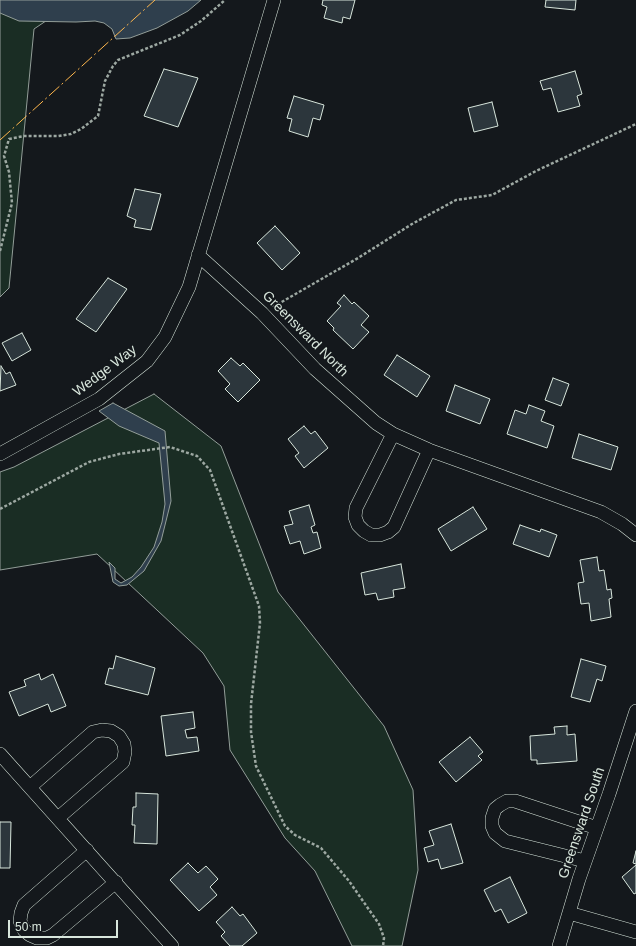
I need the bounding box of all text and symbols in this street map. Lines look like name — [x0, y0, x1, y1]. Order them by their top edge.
street label: Greensward North — [259, 288, 351, 380]
street label: Wedge Way — [70, 342, 140, 400]
street label: Greensward South — [555, 765, 609, 881]
scale bar — [10, 912, 120, 938]
text: 50 m — [15, 920, 42, 934]

